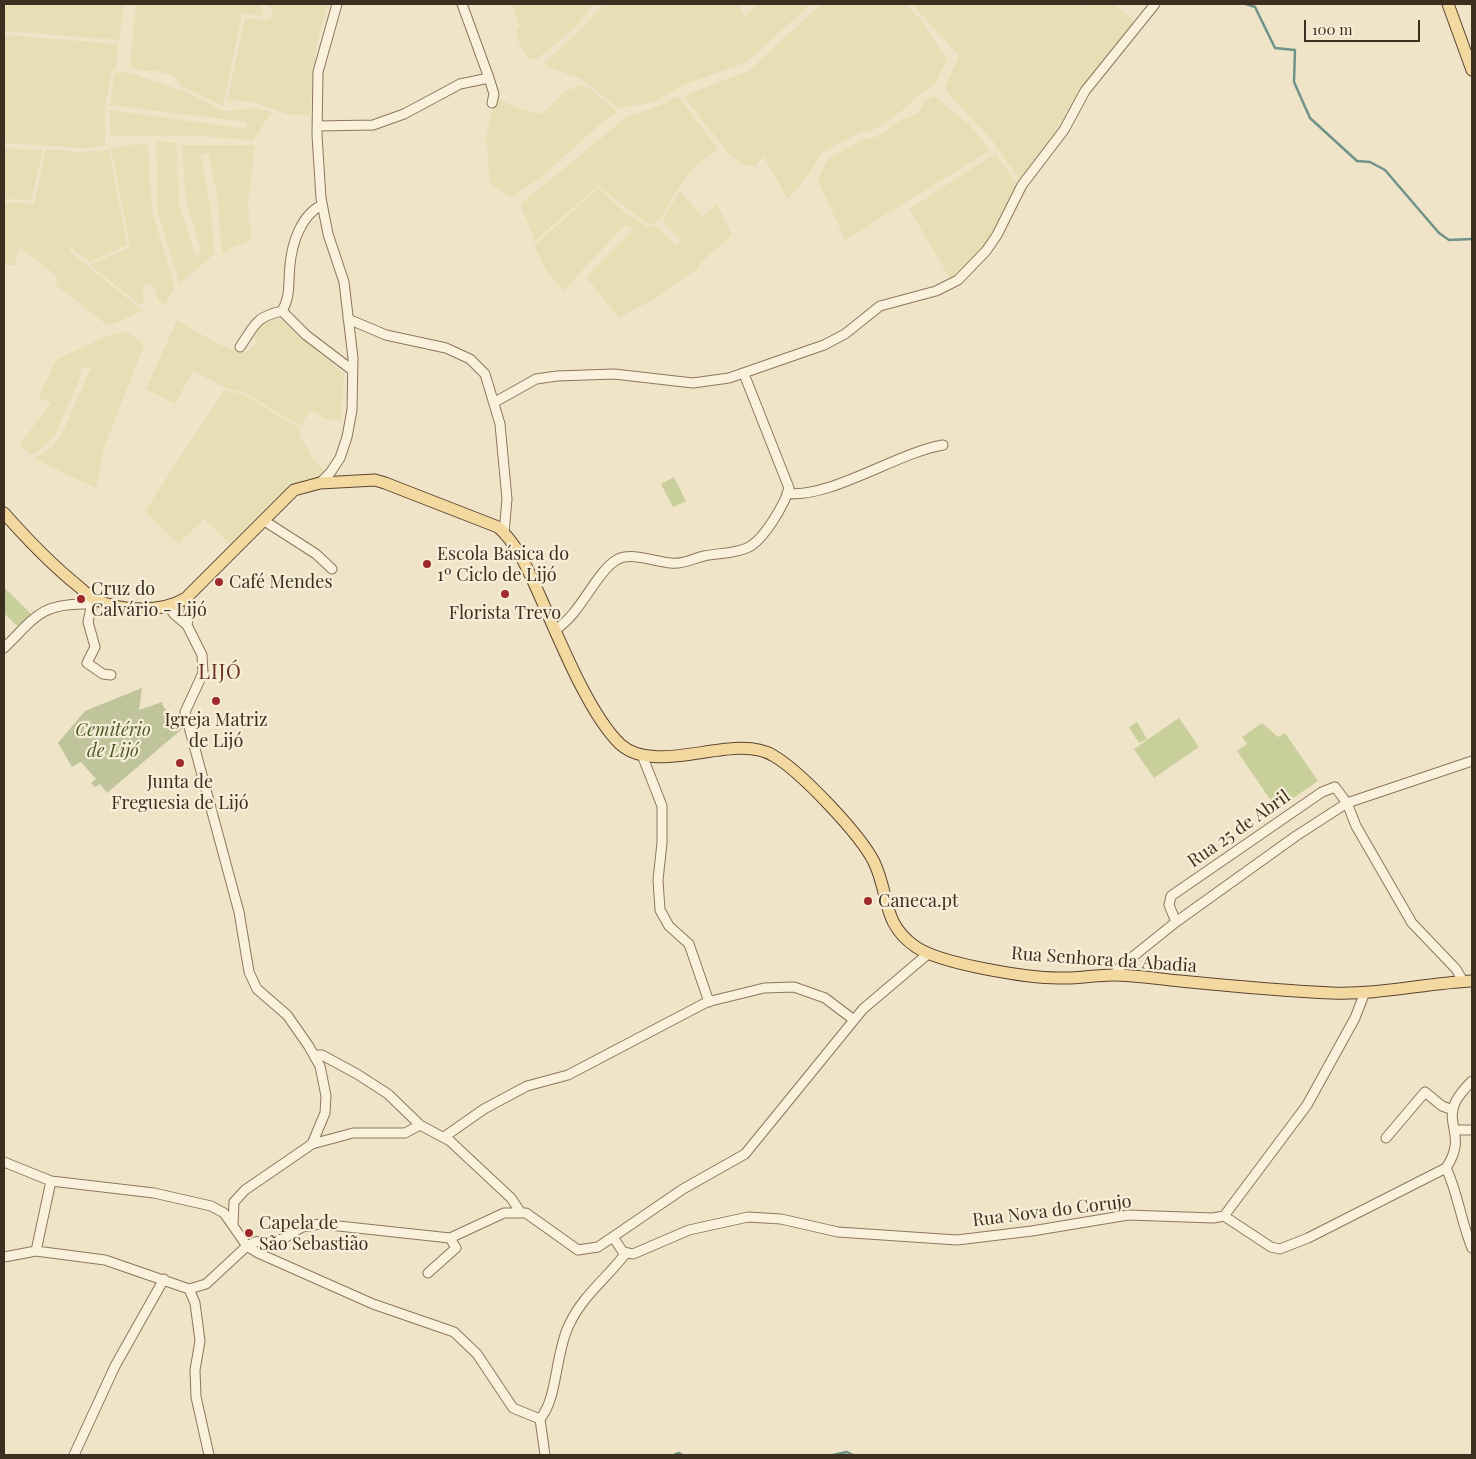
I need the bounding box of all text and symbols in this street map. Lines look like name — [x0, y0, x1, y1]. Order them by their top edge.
scale bar — [1306, 10, 1422, 42]
text: 100 m — [1312, 19, 1353, 39]
place label: Escola Básica do 1º Ciclo de Lijó — [437, 543, 569, 586]
marker: Escola Básica do 1º Ciclo de Lijó — [421, 558, 433, 570]
place label: Café Mendes — [229, 571, 332, 593]
marker: Café Mendes — [213, 576, 225, 588]
place label: Cruz do Calvário - Lijó — [91, 578, 207, 620]
marker: Florista Trevo — [499, 588, 511, 600]
marker: Cruz do Calvário - Lijó — [75, 593, 87, 605]
place label: Florista Trevo — [449, 602, 561, 624]
district label: LIJÓ — [198, 661, 242, 685]
marker: Igreja Matriz de Lijó — [210, 695, 222, 707]
place label: Igreja Matriz de Lijó — [164, 709, 268, 752]
park label: Cemitério de Lijó — [75, 719, 151, 762]
marker: Junta de Freguesia de Lijó — [174, 757, 186, 769]
place label: Junta de Freguesia de Lijó — [111, 771, 249, 814]
street label: Rua 25 de Abril — [1184, 786, 1294, 872]
place label: Caneca.pt — [878, 890, 958, 912]
marker: Caneca.pt — [862, 895, 874, 907]
street label: Rua Senhora da Abadia — [1010, 943, 1198, 977]
street label: Rua Nova do Corujo — [971, 1191, 1133, 1231]
place label: Capela de São Sebastião — [259, 1212, 368, 1254]
marker: Capela de São Sebastião — [243, 1227, 255, 1239]

